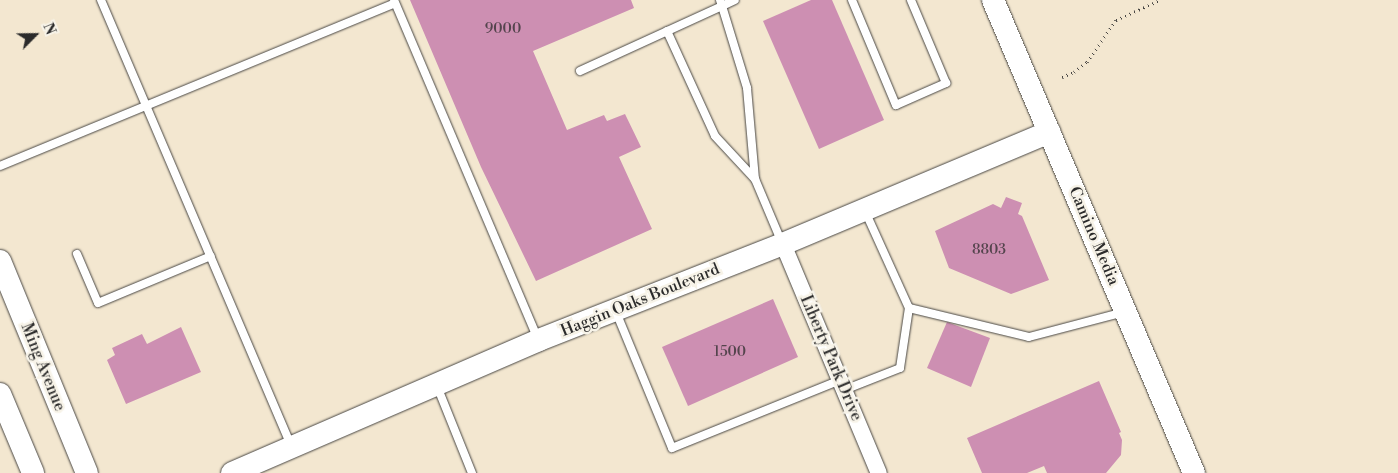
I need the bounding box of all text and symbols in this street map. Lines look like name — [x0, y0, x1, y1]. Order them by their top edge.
north arrow — [10, 10, 60, 60]
text: N — [38, 21, 59, 38]
house number: 9000 — [485, 21, 521, 37]
street label: Camino Media — [1065, 184, 1123, 288]
house number: 8803 — [972, 242, 1006, 258]
street label: Haggin Oaks Boulevard — [558, 259, 722, 341]
street label: Liberty Park Drive — [796, 292, 866, 424]
street label: Ming Avenue — [17, 320, 69, 414]
house number: 1500 — [714, 344, 746, 360]

